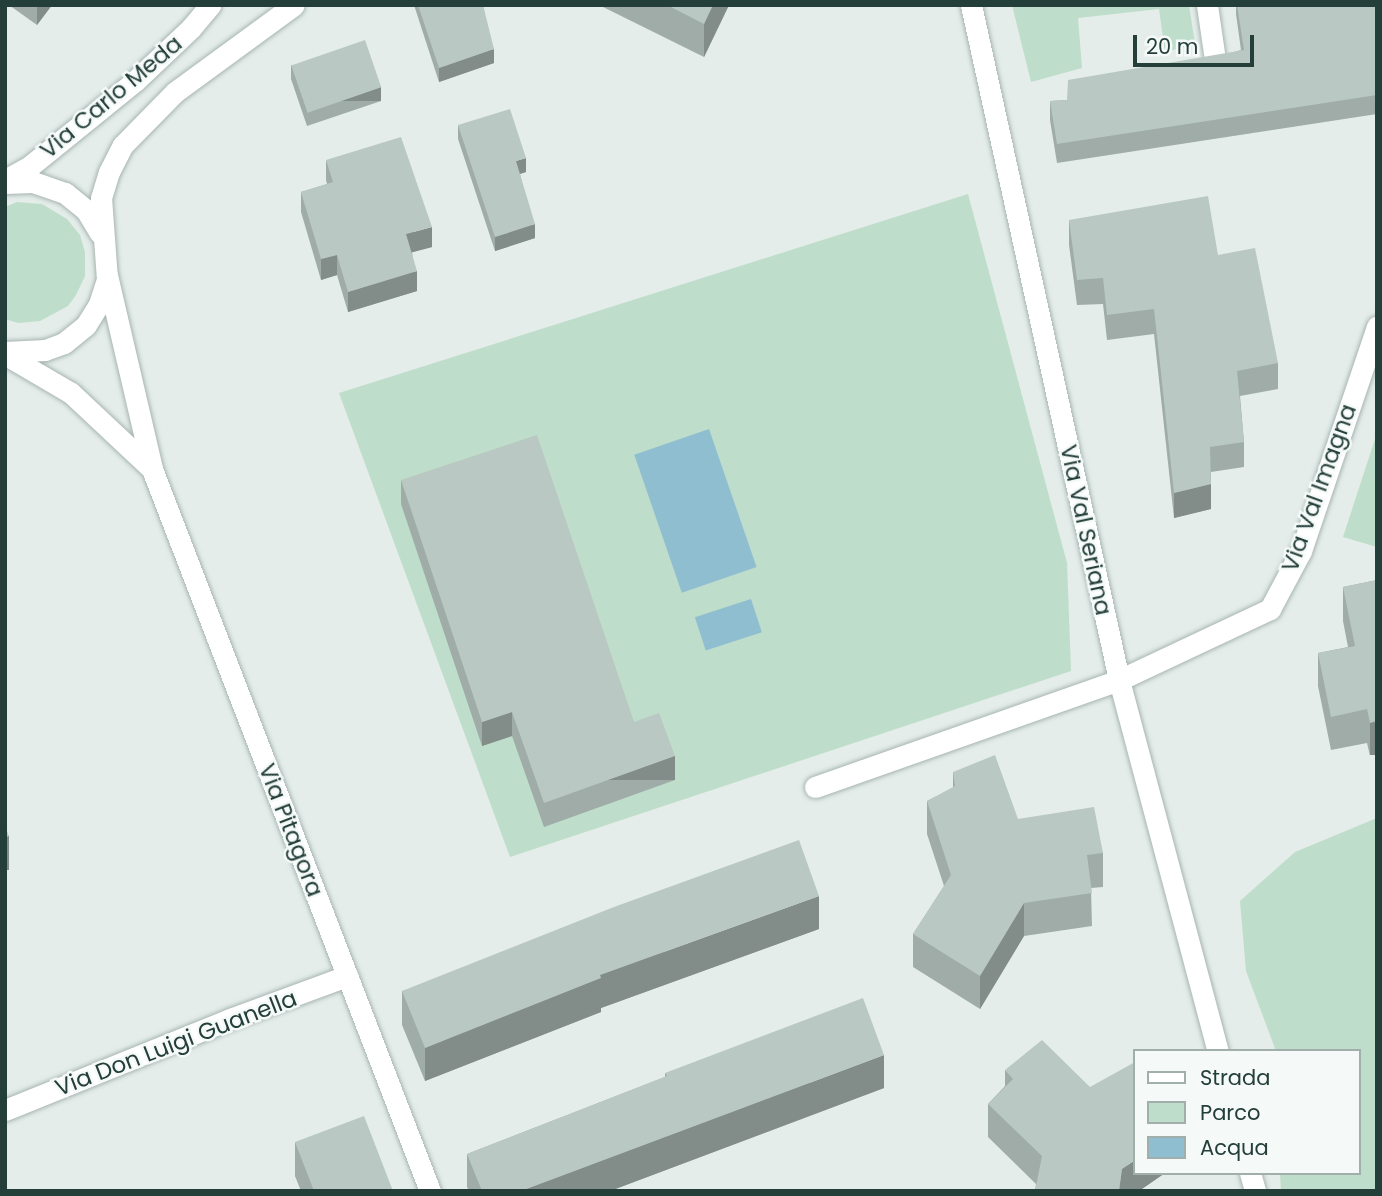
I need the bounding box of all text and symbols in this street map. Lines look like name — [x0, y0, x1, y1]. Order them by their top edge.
scale bar — [1137, 21, 1258, 65]
street label: Via Carlo Meda — [35, 30, 187, 164]
text: 20 m — [1146, 32, 1199, 61]
street label: Via Val Imagna — [1276, 400, 1362, 576]
street label: Via Val Seriana — [1054, 442, 1118, 618]
street label: Via Pitagora — [253, 760, 329, 900]
street label: Via Don Luigi Guanella — [51, 984, 301, 1102]
legend — [1134, 1049, 1361, 1175]
text: Strada — [1200, 1063, 1270, 1092]
text: Parco — [1200, 1098, 1260, 1127]
text: Acqua — [1200, 1133, 1269, 1162]

